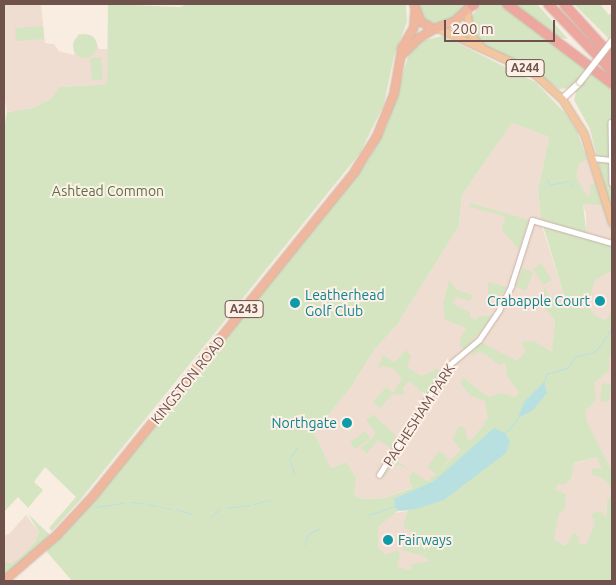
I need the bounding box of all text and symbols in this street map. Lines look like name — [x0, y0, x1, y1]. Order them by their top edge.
scale bar — [446, 10, 557, 42]
text: 200 m — [452, 20, 494, 37]
road number: A244 — [505, 58, 545, 78]
park label: Ashtead Common — [52, 183, 164, 199]
place label: Leatherhead Golf Club — [305, 287, 385, 320]
place label: Crabapple Court — [487, 293, 590, 309]
marker: Crabapple Court — [594, 295, 606, 307]
marker: Leatherhead Golf Club — [289, 297, 301, 309]
road number: A243 — [224, 300, 264, 318]
street label: KINGSTON ROAD — [147, 332, 229, 428]
street label: PACHESHAM PARK — [380, 361, 458, 469]
place label: Northgate — [272, 415, 337, 431]
marker: Northgate — [341, 417, 353, 429]
place label: Fairways — [398, 532, 452, 548]
marker: Fairways — [382, 534, 394, 546]

